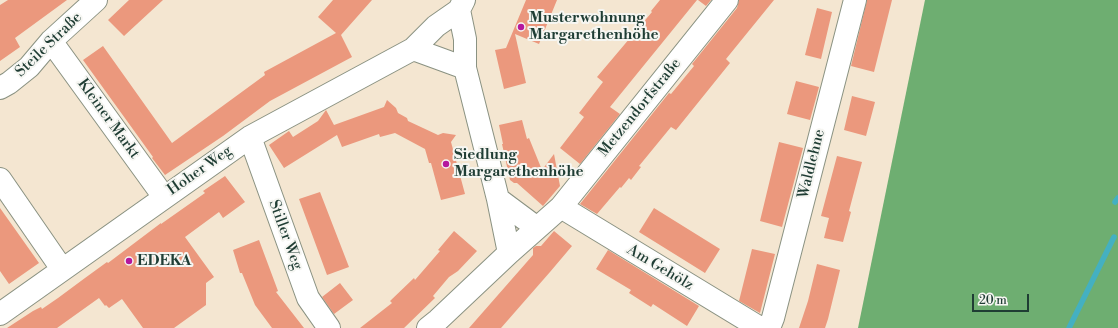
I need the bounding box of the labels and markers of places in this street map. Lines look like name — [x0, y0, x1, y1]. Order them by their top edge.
place label: Musterwohnung Margarethenhöhe — [529, 9, 659, 44]
marker: Musterwohnung Margarethenhöhe — [516, 22, 526, 32]
place label: Siedlung Margarethenhöhe — [454, 146, 584, 181]
marker: Siedlung Margarethenhöhe — [441, 159, 451, 169]
place label: EDEKA — [137, 252, 191, 270]
marker: EDEKA — [124, 256, 134, 266]

